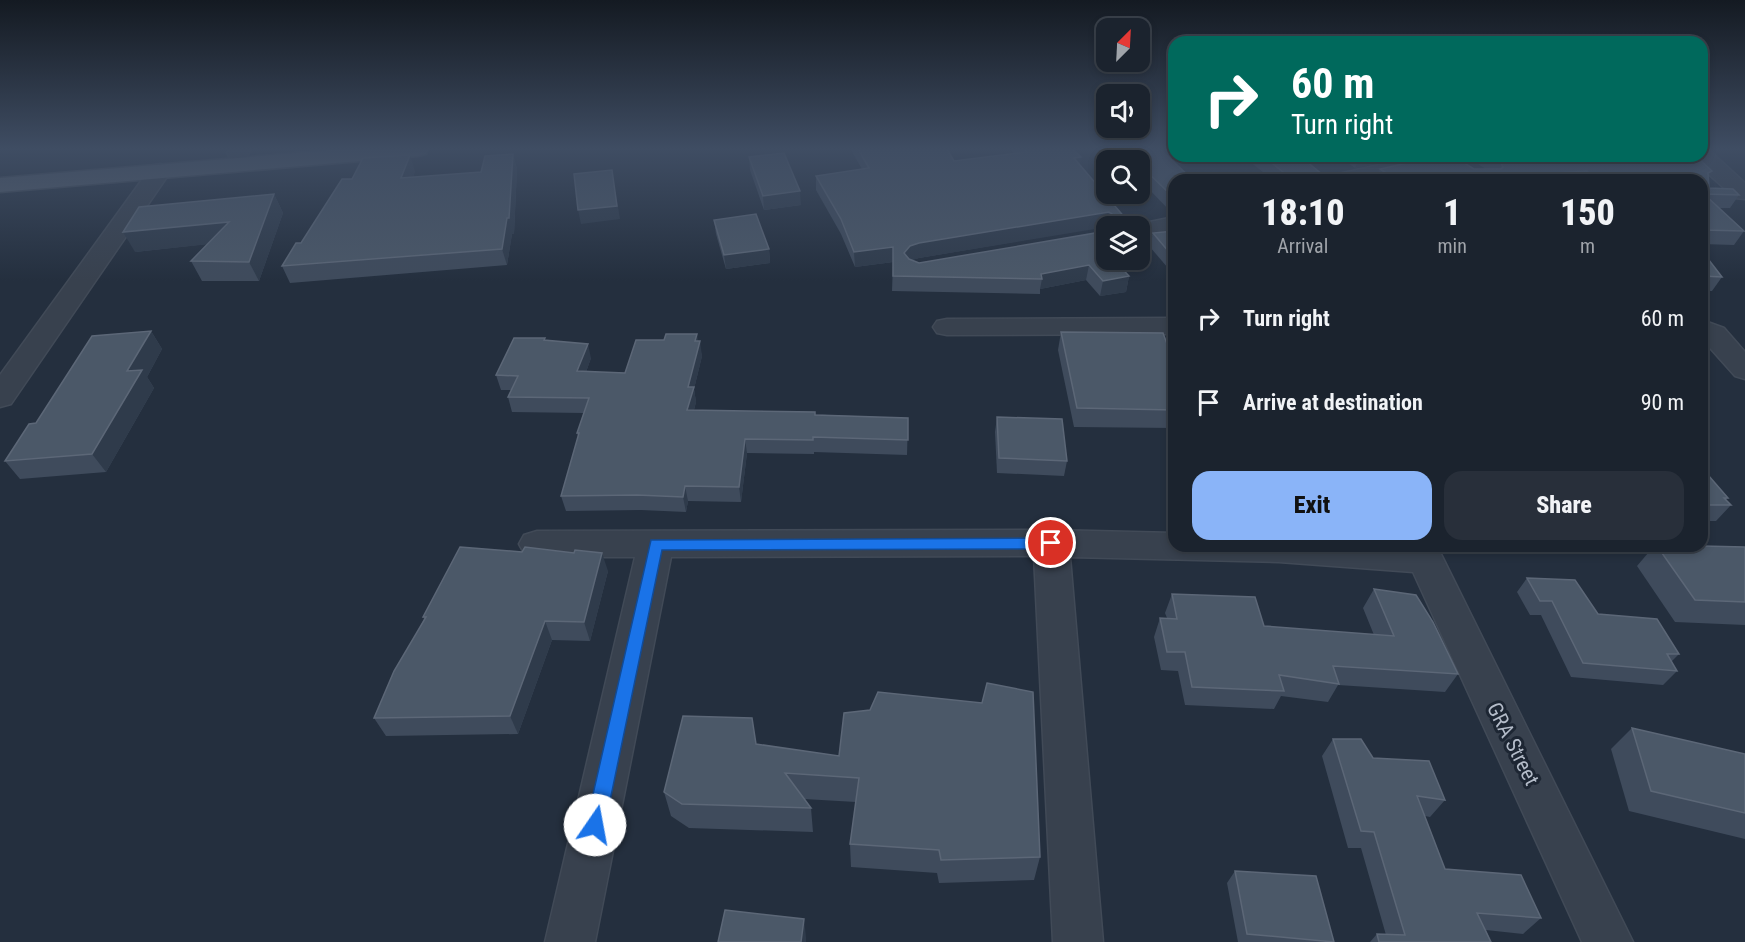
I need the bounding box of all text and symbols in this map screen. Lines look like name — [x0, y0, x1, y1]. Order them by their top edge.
north arrow — [1096, 18, 1150, 72]
map controls — [1096, 18, 1150, 270]
text: 60 m — [1291, 59, 1374, 108]
icon: right — [1192, 60, 1270, 138]
button: sound — [1096, 84, 1150, 138]
text: Turn right — [1291, 109, 1393, 141]
button: search — [1096, 150, 1150, 204]
text: 18:10 — [1261, 192, 1344, 234]
text: 1 — [1443, 192, 1461, 234]
text: 150 — [1560, 192, 1615, 234]
button: layers — [1096, 216, 1150, 270]
text: Arrival — [1277, 234, 1328, 258]
text: min — [1438, 234, 1467, 258]
text: m — [1580, 234, 1595, 258]
icon: right — [1192, 302, 1225, 335]
text: Turn right — [1243, 306, 1330, 331]
text: 60 m — [1641, 306, 1684, 331]
icon: arrive — [1192, 386, 1225, 419]
text: Arrive at destination — [1243, 390, 1423, 415]
text: 90 m — [1641, 390, 1684, 415]
button: Exit — [1192, 471, 1432, 540]
button: Share — [1444, 471, 1684, 540]
pin — [1025, 517, 1076, 568]
icon: arrive — [1034, 526, 1067, 559]
street label: GRA Street — [1482, 699, 1544, 789]
position arrow — [563, 793, 627, 857]

